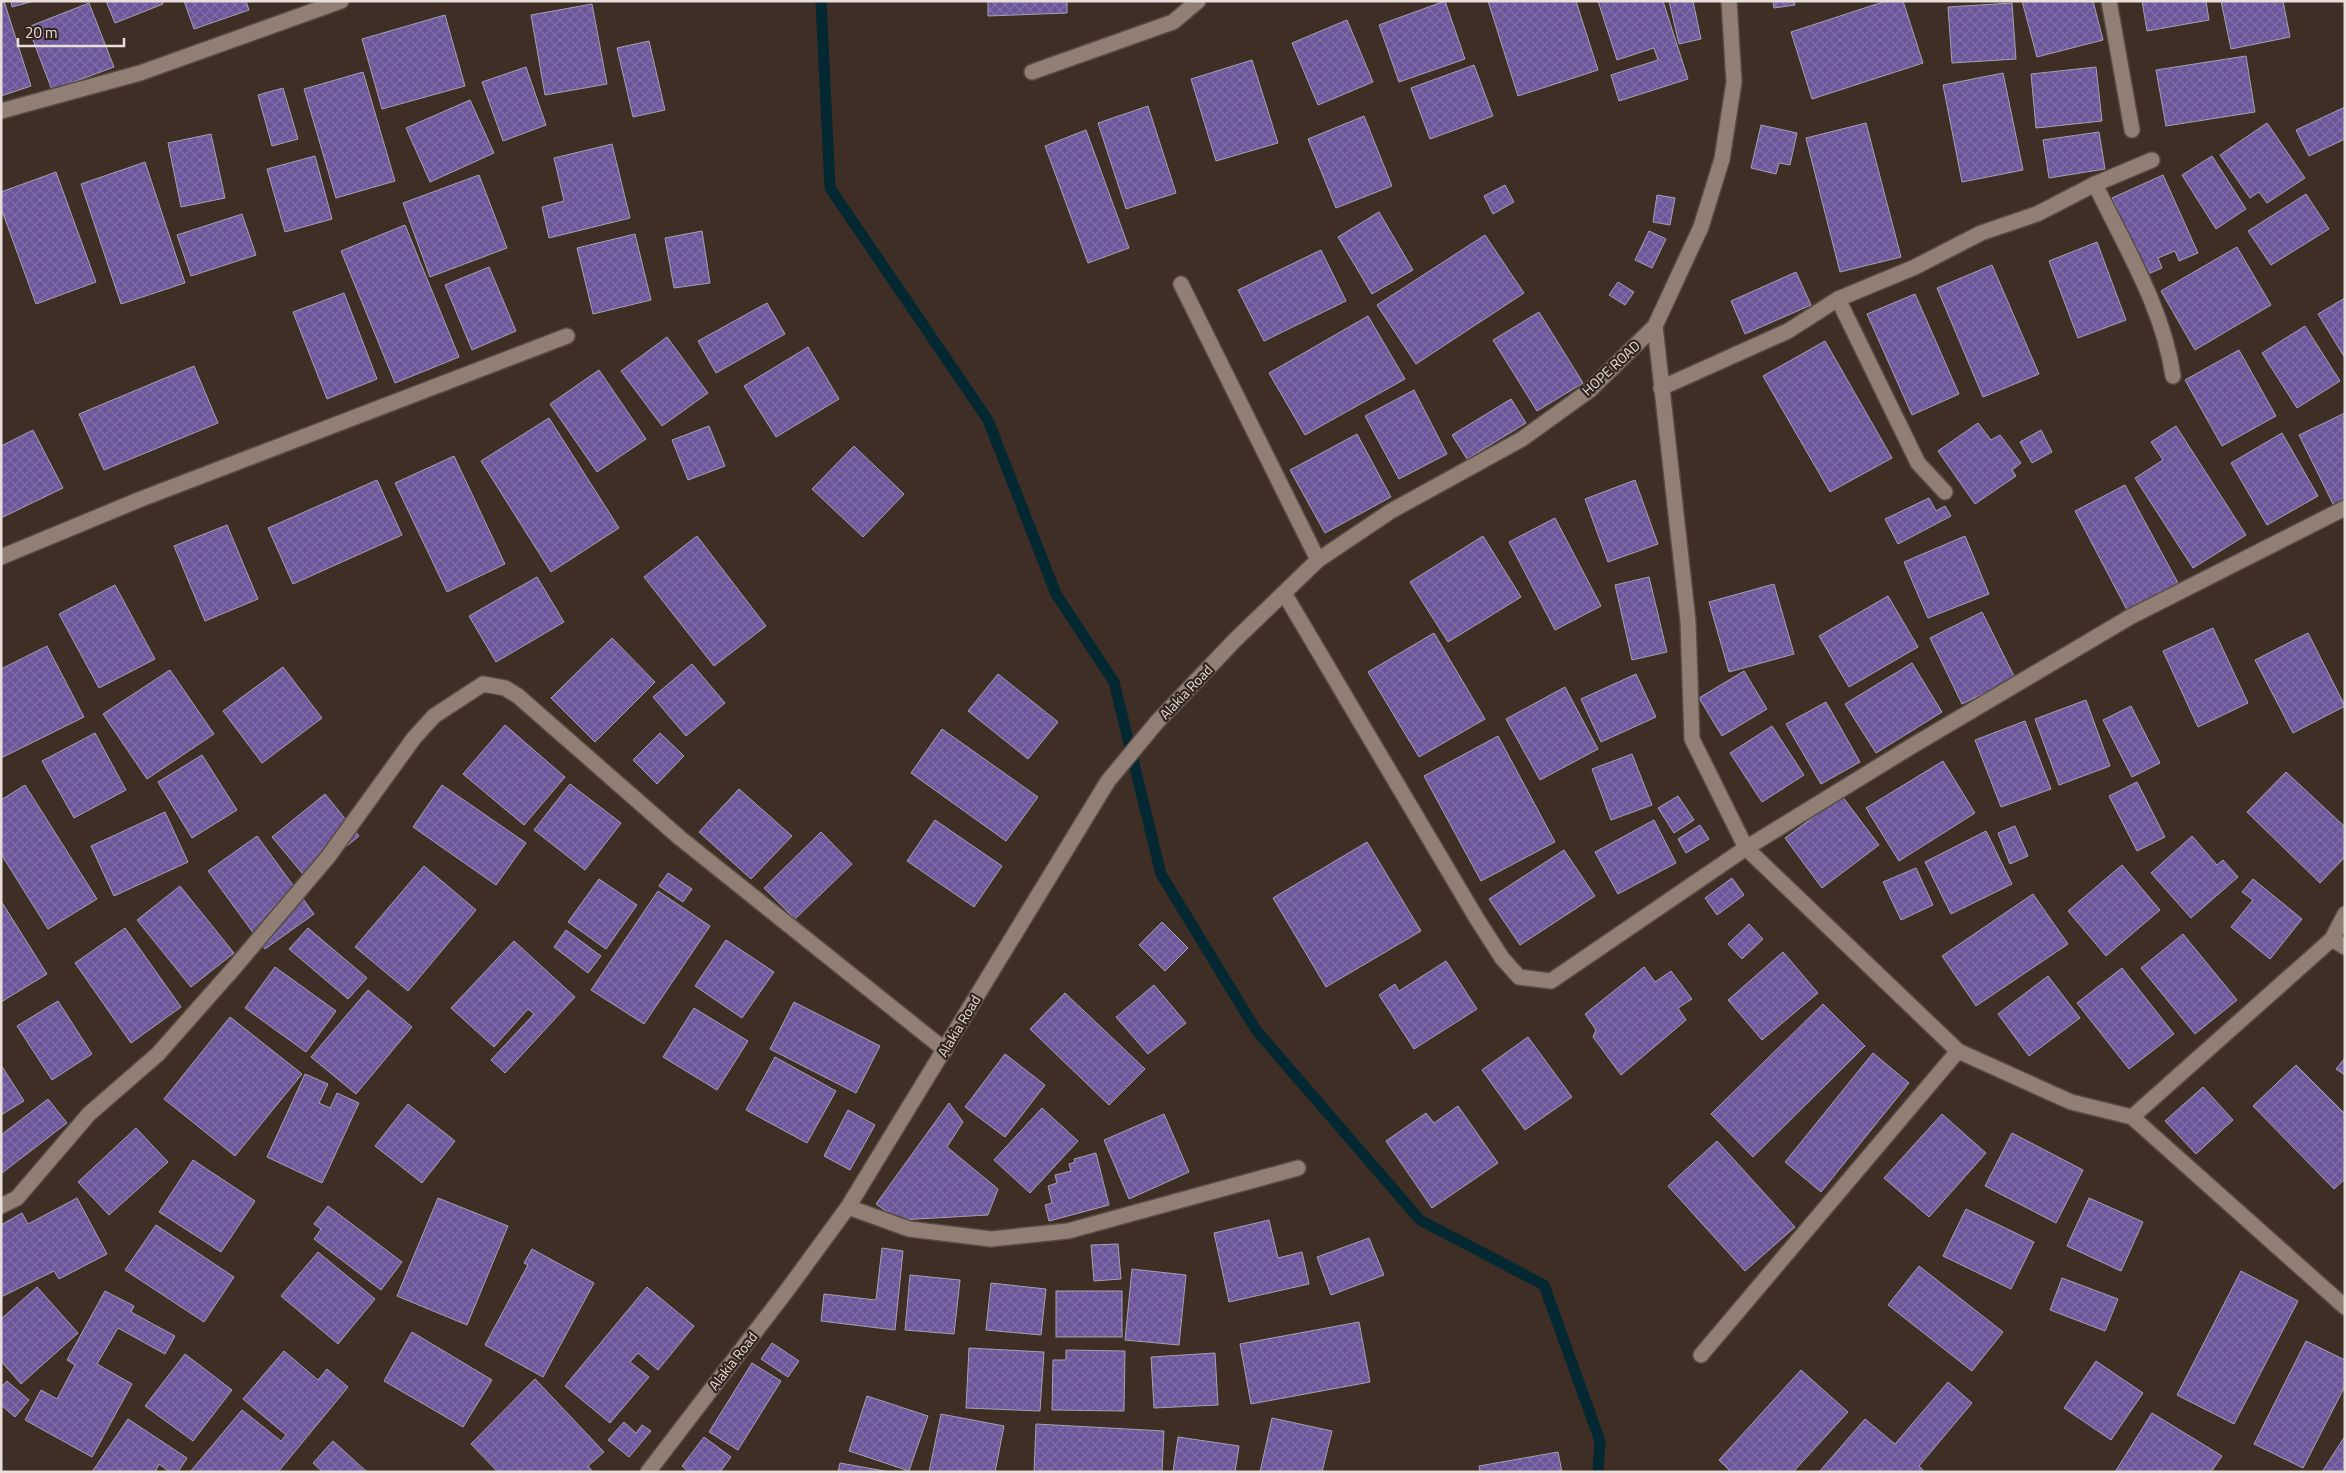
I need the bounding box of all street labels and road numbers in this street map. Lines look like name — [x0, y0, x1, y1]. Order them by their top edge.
street label: HOPE ROAD — [1577, 335, 1644, 400]
street label: Alakia Road — [1154, 660, 1217, 724]
street label: Alakia Road — [932, 991, 985, 1061]
street label: Alakia Road — [703, 1327, 762, 1394]

